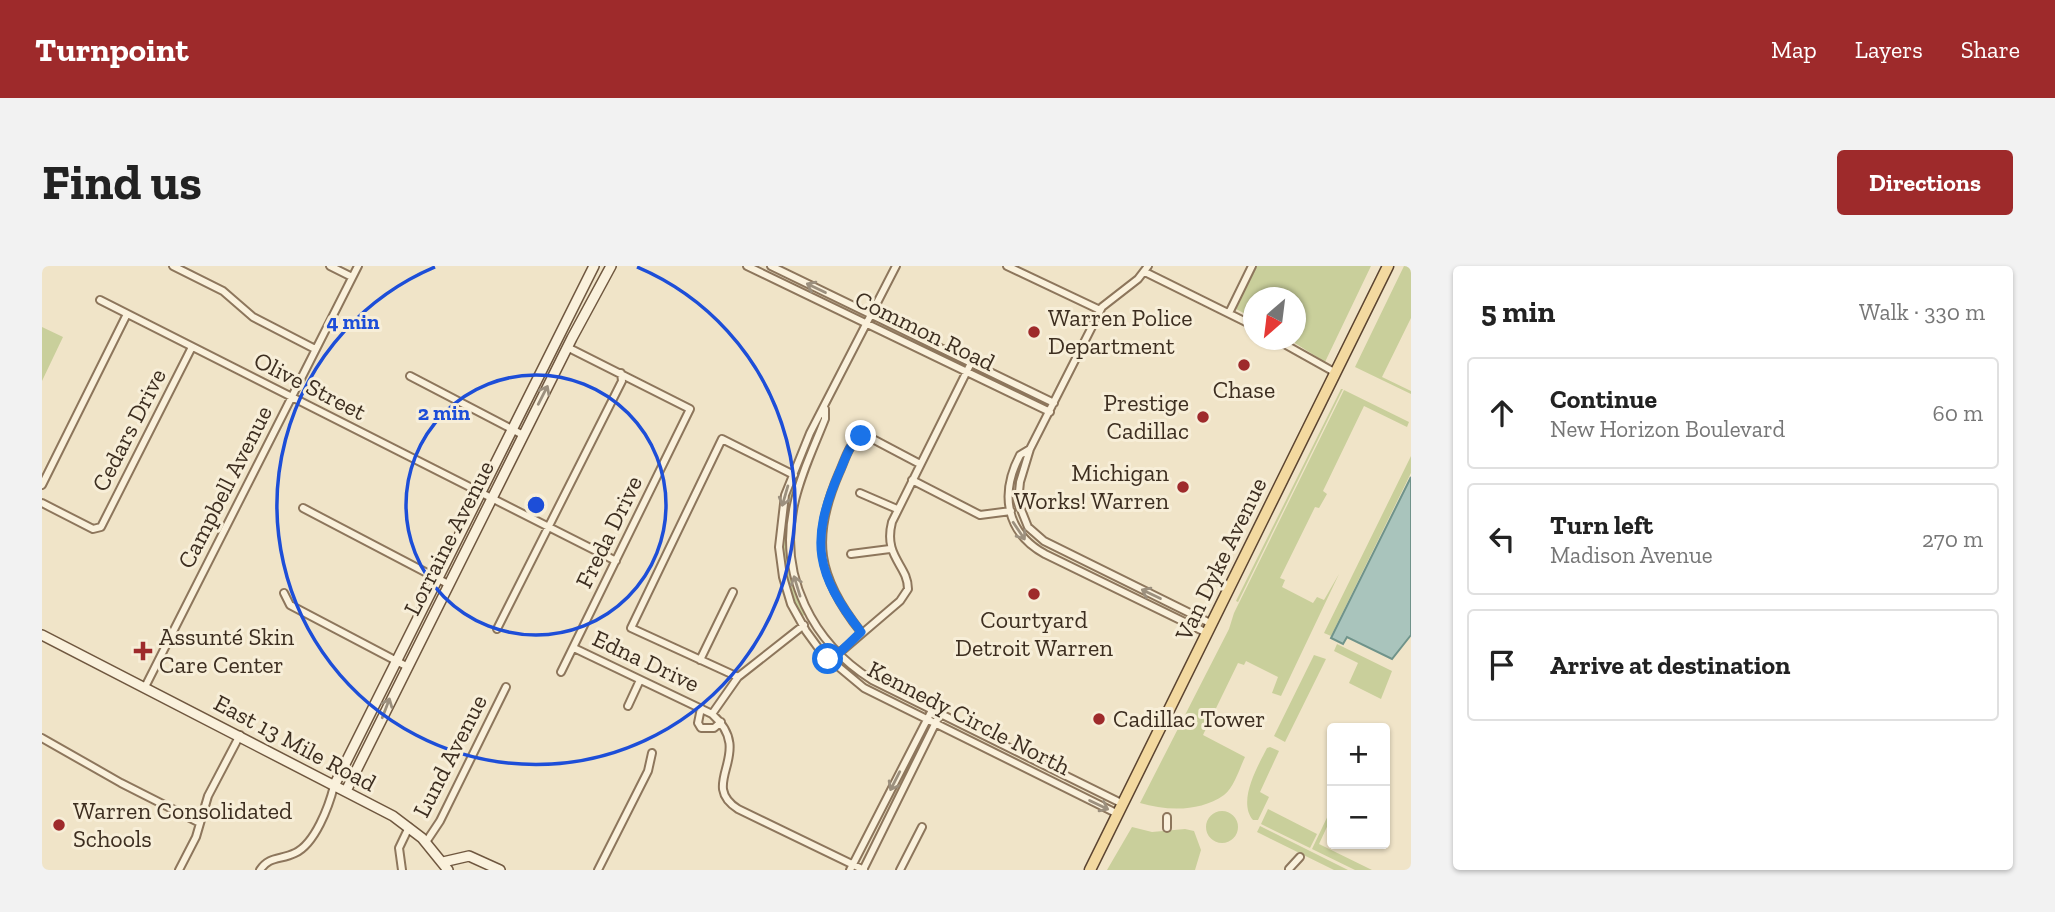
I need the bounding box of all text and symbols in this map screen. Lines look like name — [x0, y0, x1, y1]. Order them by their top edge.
text: Turnpoint — [35, 30, 189, 69]
text: Map — [1771, 35, 1817, 64]
text: Layers — [1855, 35, 1923, 64]
text: Share — [1961, 35, 2020, 64]
button: Directions — [1837, 150, 2013, 215]
text: Find us — [42, 153, 202, 212]
one-way arrow — [806, 280, 827, 294]
street label: Common Road — [850, 284, 1000, 377]
north arrow — [1243, 287, 1306, 350]
text: 5 min — [1481, 294, 1555, 330]
text: Walk · 330 m — [1859, 298, 1985, 326]
place label: Warren Police Department — [1048, 303, 1193, 360]
text: 4 min — [326, 309, 380, 334]
marker: Warren Police Department — [1026, 324, 1042, 340]
street label: Olive Street — [249, 345, 371, 426]
marker: Chase — [1236, 357, 1252, 373]
street label: Cedars Drive — [85, 363, 172, 496]
place label: Chase — [1213, 375, 1275, 404]
text: Continue — [1550, 383, 1657, 415]
one-way arrow — [536, 385, 550, 406]
place label: Prestige Cadillac — [1103, 388, 1189, 445]
icon: ahead — [1483, 394, 1521, 432]
text: 60 m — [1932, 399, 1983, 427]
text: 2 min — [418, 400, 471, 425]
street label: Campbell Avenue — [171, 401, 278, 573]
marker: Prestige Cadillac — [1195, 409, 1211, 425]
text: New Horizon Boulevard — [1550, 415, 1785, 443]
route end — [845, 420, 876, 451]
street label: Lorraine Avenue — [397, 456, 500, 620]
place label: Michigan Works! Warren — [1014, 458, 1169, 515]
street label: Freda Drive — [569, 471, 648, 593]
street label: Van Dyke Avenue — [1168, 473, 1273, 646]
marker: Michigan Works! Warren — [1175, 479, 1191, 495]
one-way arrow — [778, 485, 791, 507]
centre of rings — [524, 493, 548, 517]
text: Turn left — [1550, 509, 1653, 541]
one-way arrow — [1012, 520, 1026, 540]
icon: left — [1483, 520, 1521, 558]
text: 270 m — [1922, 525, 1983, 553]
text: Madison Avenue — [1550, 541, 1713, 569]
one-way arrow — [790, 575, 803, 597]
marker: Courtyard Detroit Warren — [1026, 586, 1042, 602]
one-way arrow — [1141, 586, 1162, 600]
place label: Courtyard Detroit Warren — [955, 605, 1113, 662]
place label: Assunté Skin Care Center — [159, 622, 294, 679]
street label: Edna Drive — [588, 623, 704, 698]
marker: Assunté Skin Care Center — [133, 641, 153, 661]
route start — [812, 643, 843, 674]
icon: arrive — [1483, 646, 1521, 684]
text: Arrive at destination — [1550, 649, 1790, 681]
street label: Kennedy Circle North — [863, 654, 1076, 781]
street label: East 13 Mile Road — [209, 688, 381, 798]
street label: Lund Avenue — [406, 689, 493, 822]
one-way arrow — [381, 698, 393, 719]
place label: Cadillac Tower — [1113, 704, 1265, 733]
marker: Cadillac Tower — [1091, 711, 1107, 727]
map controls — [1327, 723, 1390, 849]
button: + — [1327, 723, 1390, 786]
one-way arrow — [888, 770, 902, 791]
button: − — [1327, 786, 1390, 849]
place label: Warren Consolidated Schools — [73, 796, 292, 853]
one-way arrow — [1088, 798, 1109, 812]
marker: Warren Consolidated Schools — [51, 817, 67, 833]

